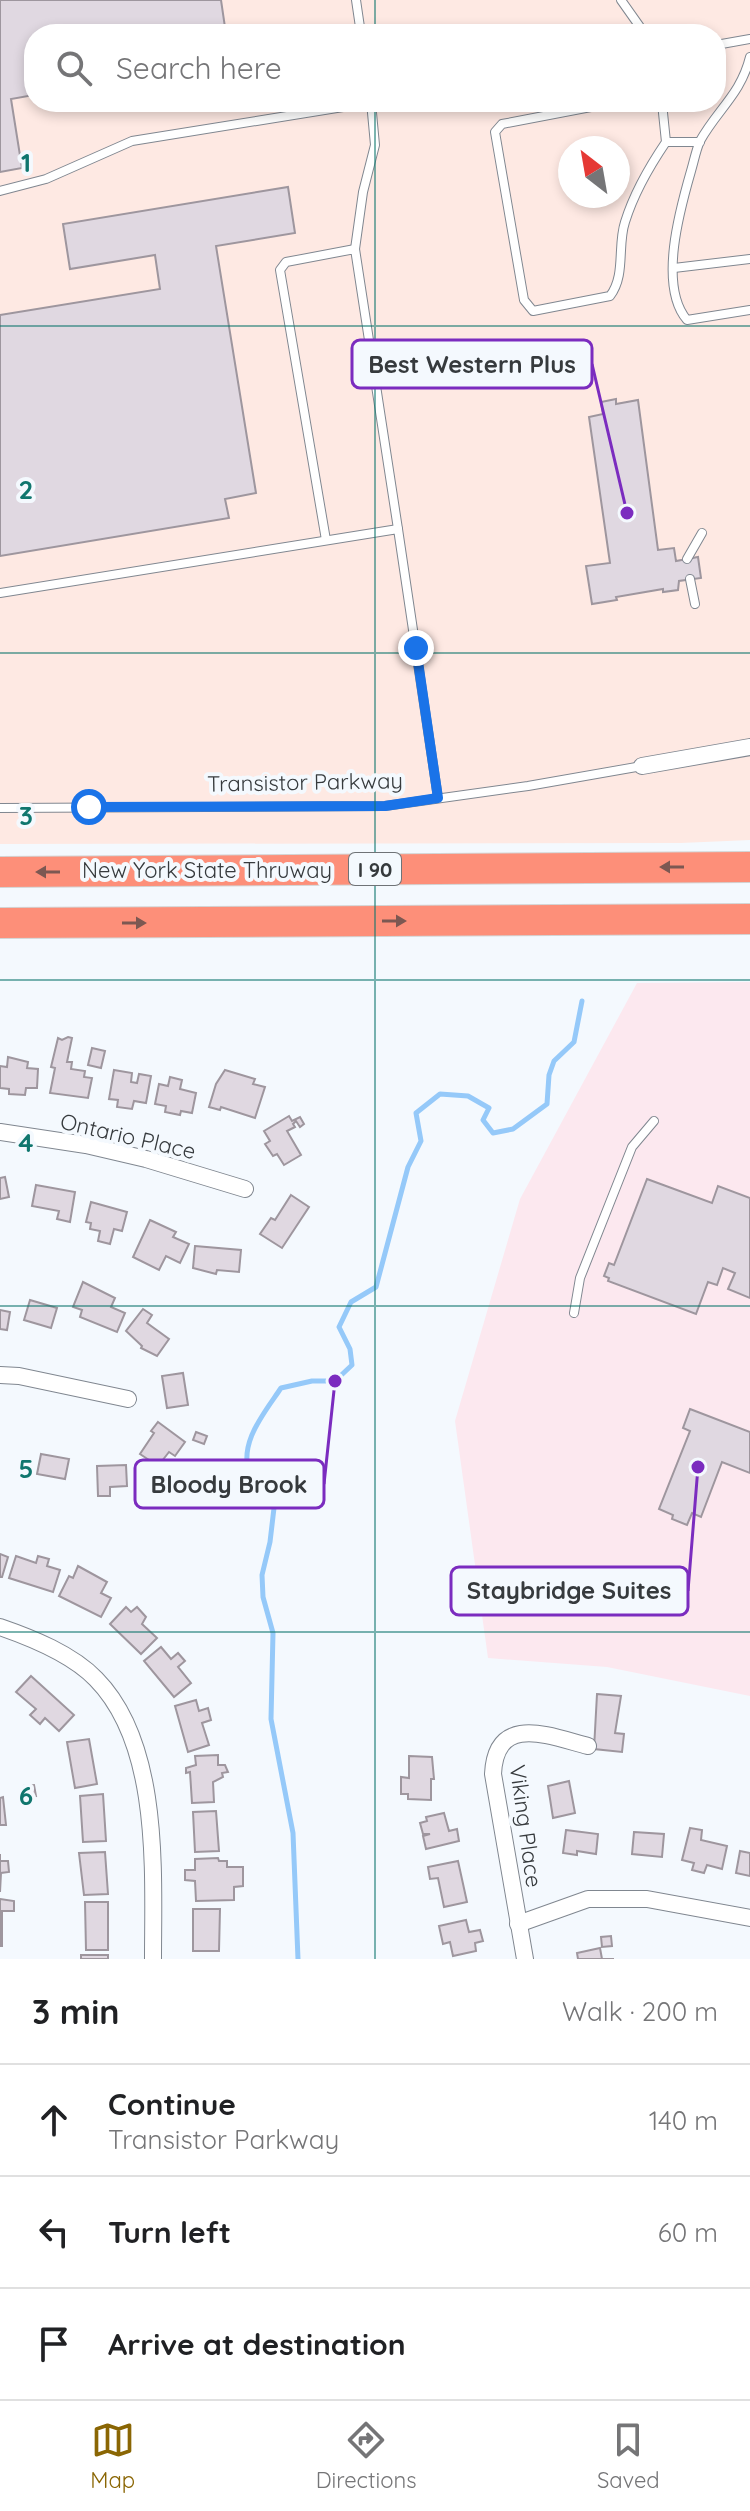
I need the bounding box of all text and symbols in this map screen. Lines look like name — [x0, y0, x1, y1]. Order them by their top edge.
search box — [24, 24, 726, 112]
icon: search — [52, 46, 96, 90]
text: Search here — [116, 49, 282, 87]
north arrow — [558, 136, 630, 208]
text: 1 — [21, 146, 31, 179]
callout: Best Western Plus — [352, 340, 592, 388]
text: Best Western Plus — [368, 349, 576, 379]
text: 2 — [19, 473, 33, 506]
route end — [398, 630, 434, 666]
street label: Transistor Parkway — [207, 766, 403, 798]
route start — [71, 789, 107, 825]
text: 3 — [19, 799, 33, 832]
road number: I 90 — [349, 853, 401, 885]
street label: New York State Thruway — [82, 856, 332, 884]
one-way arrow — [659, 861, 684, 873]
one-way arrow — [35, 865, 60, 878]
one-way arrow — [382, 915, 407, 927]
one-way arrow — [122, 917, 147, 929]
street label: Ontario Place — [58, 1107, 198, 1165]
text: 4 — [18, 1126, 34, 1159]
text: 5 — [19, 1452, 33, 1485]
callout: Bloody Brook — [135, 1460, 324, 1508]
text: Bloody Brook — [151, 1469, 307, 1499]
callout: Staybridge Suites — [451, 1567, 688, 1615]
text: Staybridge Suites — [467, 1575, 671, 1605]
street label: Viking Place — [504, 1763, 548, 1889]
text: 6 — [19, 1779, 33, 1812]
text: 3 min — [32, 1990, 119, 2033]
text: Walk · 200 m — [562, 1995, 718, 2028]
text: Continue — [108, 2085, 236, 2123]
icon: ahead — [32, 2098, 76, 2142]
text: 140 m — [649, 2104, 718, 2137]
text: Transistor Parkway — [108, 2123, 339, 2156]
icon: left — [32, 2210, 76, 2254]
text: Turn left — [108, 2213, 231, 2251]
text: 60 m — [658, 2216, 718, 2249]
icon: arrive — [32, 2322, 76, 2366]
text: Arrive at destination — [108, 2325, 406, 2363]
tab: Map — [90, 2418, 135, 2494]
tab: Directions — [316, 2418, 416, 2494]
tab: Saved — [597, 2418, 660, 2494]

